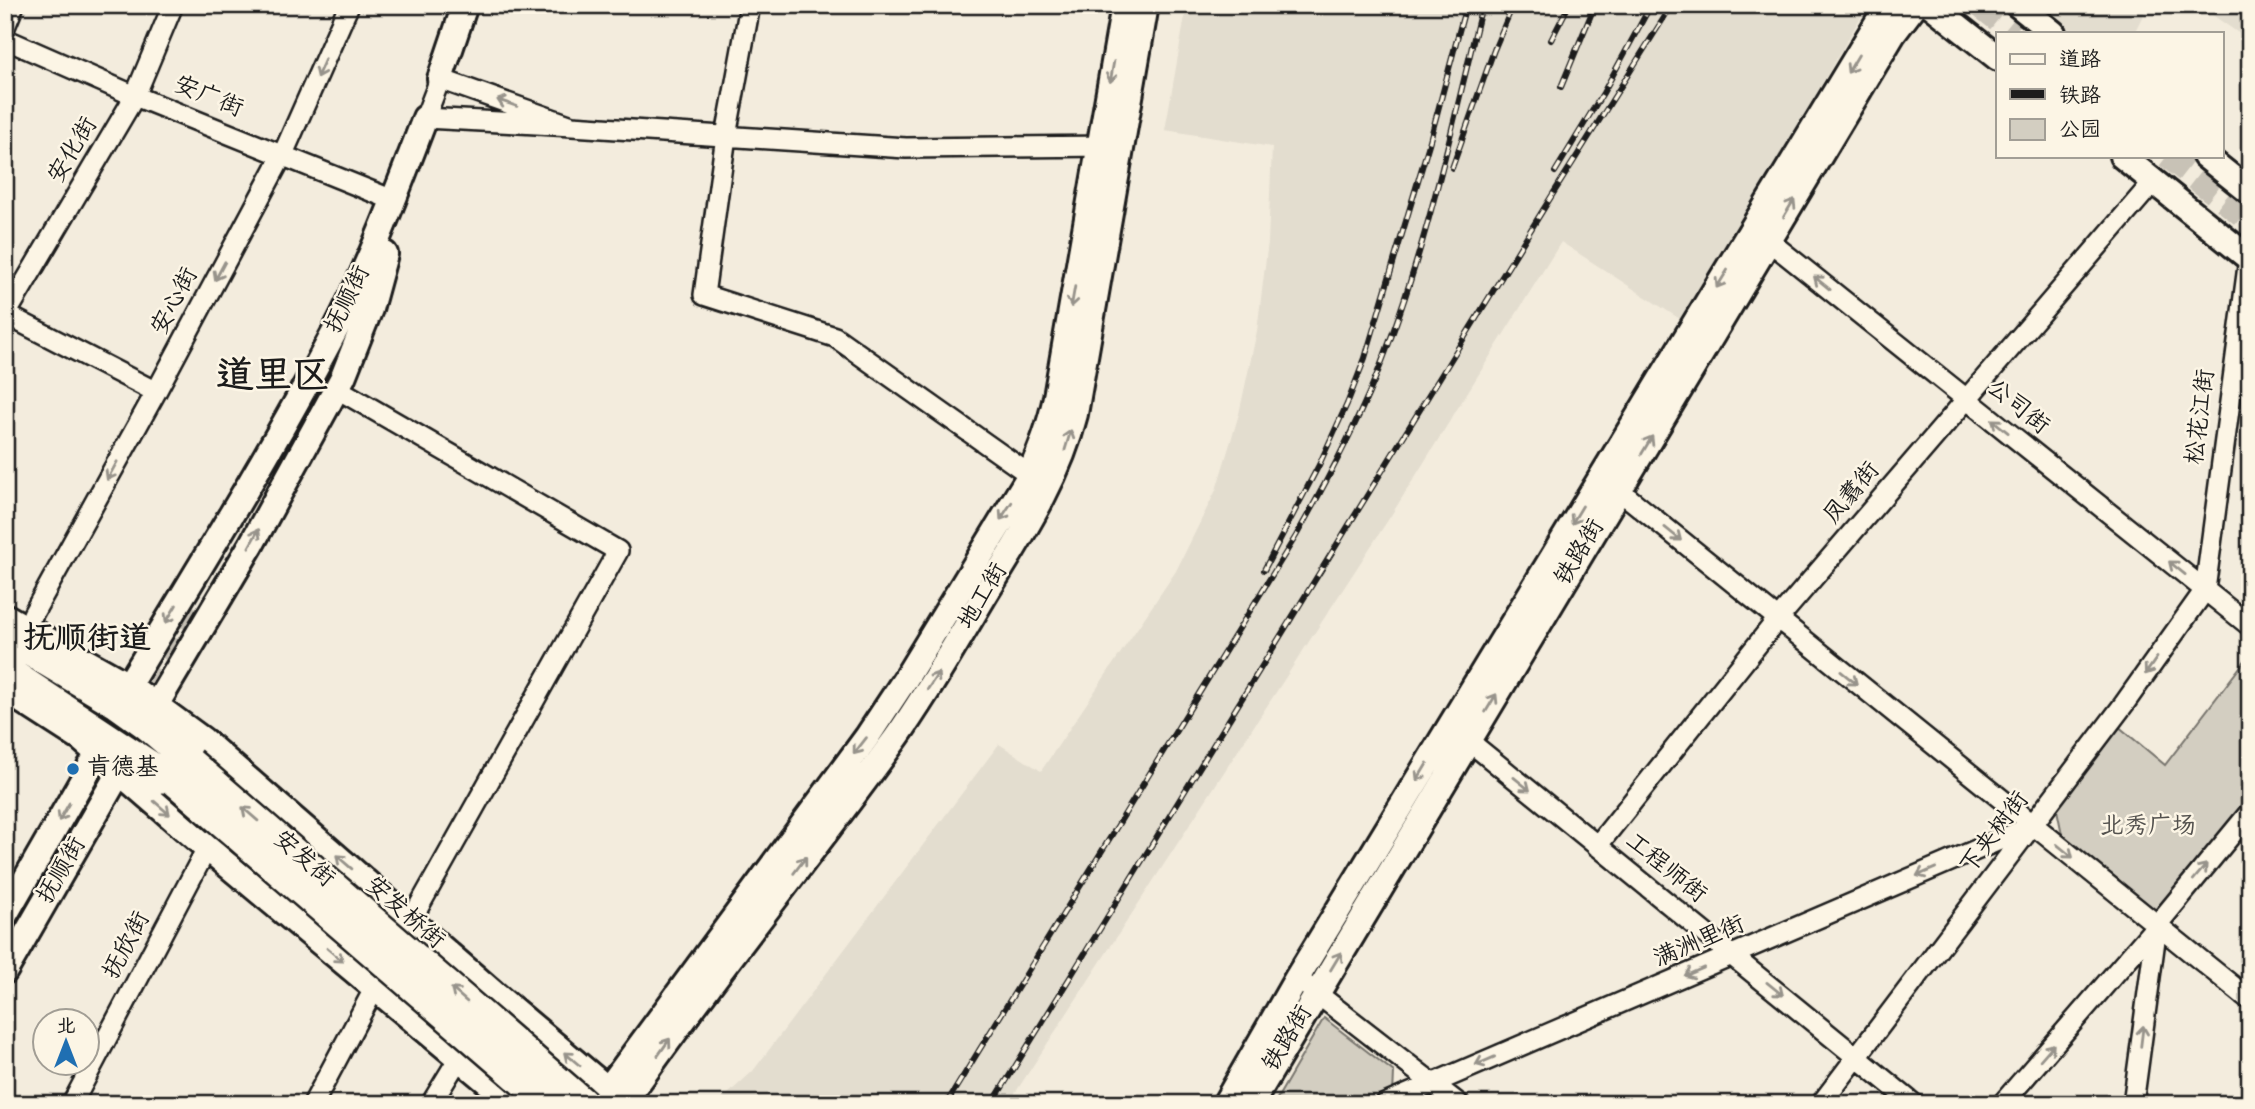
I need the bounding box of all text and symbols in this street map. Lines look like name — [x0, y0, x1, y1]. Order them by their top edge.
legend — [1996, 32, 2224, 158]
text: 道路 — [2059, 47, 2101, 77]
one-way arrow — [1845, 53, 1859, 73]
one-way arrow — [314, 56, 327, 78]
one-way arrow — [1104, 60, 1118, 83]
street label: 安广街 — [168, 69, 248, 127]
text: 铁路 — [2059, 83, 2101, 113]
one-way arrow — [497, 96, 519, 108]
street label: 安化街 — [41, 111, 107, 191]
text: 公园 — [2059, 117, 2101, 147]
one-way arrow — [1782, 199, 1796, 219]
one-way arrow — [213, 260, 226, 281]
street label: 抚顺街 — [318, 260, 380, 340]
street label: 安心街 — [144, 262, 208, 342]
one-way arrow — [1714, 269, 1729, 288]
one-way arrow — [1814, 276, 1832, 291]
one-way arrow — [1066, 285, 1079, 307]
district label: 道里区 — [216, 352, 330, 407]
street label: 松花江街 — [2179, 367, 2225, 467]
street label: 公司街 — [1978, 372, 2056, 444]
one-way arrow — [1991, 418, 2009, 433]
one-way arrow — [1062, 429, 1075, 451]
one-way arrow — [1640, 436, 1654, 456]
street label: 凤翥街 — [1817, 455, 1889, 533]
one-way arrow — [105, 461, 119, 481]
one-way arrow — [999, 501, 1013, 521]
one-way arrow — [1570, 504, 1584, 524]
street label: 铁路街 — [1548, 513, 1614, 593]
one-way arrow — [1663, 527, 1681, 542]
one-way arrow — [248, 528, 261, 549]
street label: 地工街 — [951, 557, 1017, 637]
one-way arrow — [2169, 560, 2187, 576]
one-way arrow — [164, 604, 178, 624]
district label: 抚顺街道 — [23, 619, 151, 665]
one-way arrow — [2144, 656, 2158, 675]
one-way arrow — [1840, 670, 1858, 685]
one-way arrow — [927, 671, 941, 691]
one-way arrow — [1484, 693, 1498, 713]
one-way arrow — [853, 736, 868, 755]
place label: 肯德基 — [87, 752, 159, 786]
marker: 肯德基 — [65, 761, 81, 777]
one-way arrow — [1414, 762, 1428, 782]
one-way arrow — [1512, 776, 1530, 792]
street label: 下夹树街 — [1954, 785, 2038, 883]
one-way arrow — [152, 800, 170, 816]
one-way arrow — [57, 801, 70, 822]
one-way arrow — [241, 806, 259, 822]
park label: 北秀广场 — [2100, 811, 2196, 845]
street label: 安发街 — [265, 824, 341, 896]
street label: 工程师街 — [1617, 826, 1713, 912]
street label: 抚顺街 — [30, 831, 96, 911]
one-way arrow — [2055, 843, 2073, 859]
one-way arrow — [335, 854, 353, 870]
one-way arrow — [793, 856, 807, 875]
one-way arrow — [2192, 864, 2208, 882]
one-way arrow — [1915, 866, 1937, 879]
street label: 安发桥街 — [357, 870, 451, 958]
street label: 抚欣街 — [96, 906, 160, 986]
street label: 满洲里街 — [1649, 909, 1751, 977]
one-way arrow — [326, 947, 344, 963]
one-way arrow — [1329, 951, 1343, 971]
one-way arrow — [1684, 966, 1706, 979]
one-way arrow — [1765, 981, 1783, 997]
one-way arrow — [450, 987, 468, 1003]
street label: 铁路街 — [1256, 999, 1322, 1079]
north arrow — [32, 1007, 102, 1078]
text: 北 — [56, 1015, 76, 1042]
one-way arrow — [2136, 1025, 2149, 1048]
one-way arrow — [656, 1038, 671, 1057]
one-way arrow — [2039, 1043, 2055, 1061]
one-way arrow — [563, 1051, 581, 1067]
one-way arrow — [1475, 1055, 1496, 1068]

